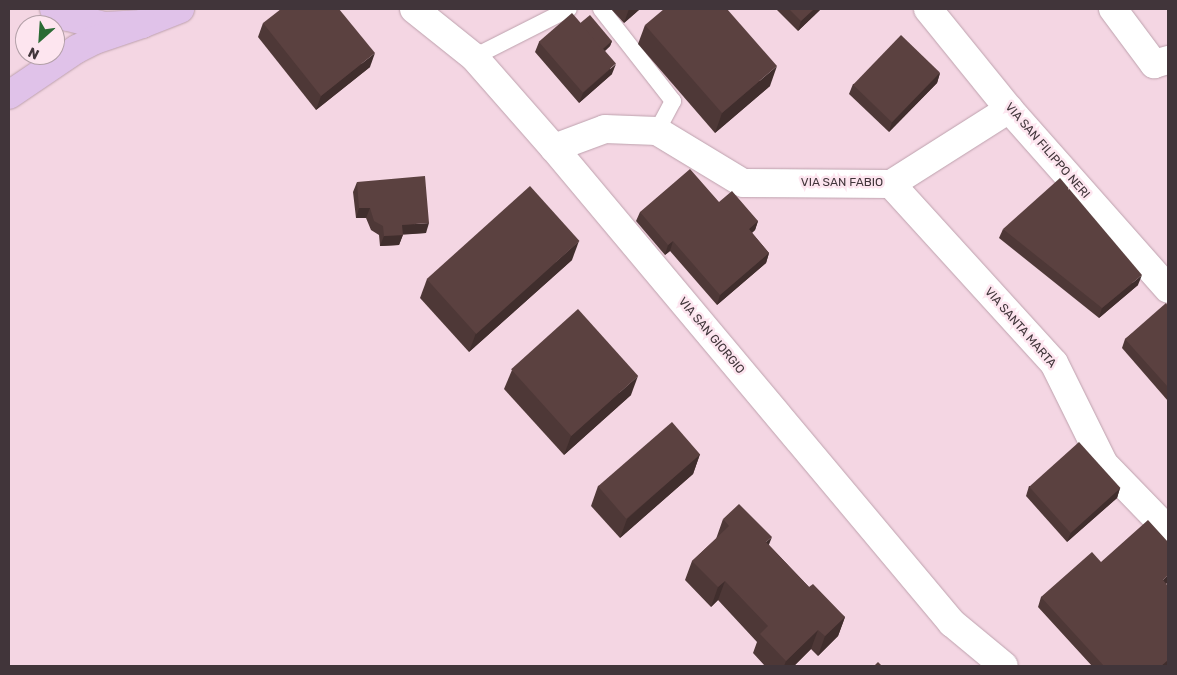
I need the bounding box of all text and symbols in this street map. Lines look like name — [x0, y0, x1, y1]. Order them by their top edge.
north arrow — [15, 15, 65, 65]
text: N — [25, 43, 42, 63]
street label: VIA SAN FILIPPO NERI — [1001, 100, 1093, 202]
street label: VIA SAN FABIO — [801, 176, 883, 190]
street label: VIA SANTA MARTA — [981, 285, 1059, 371]
street label: VIA SAN GIORGIO — [675, 295, 747, 377]

